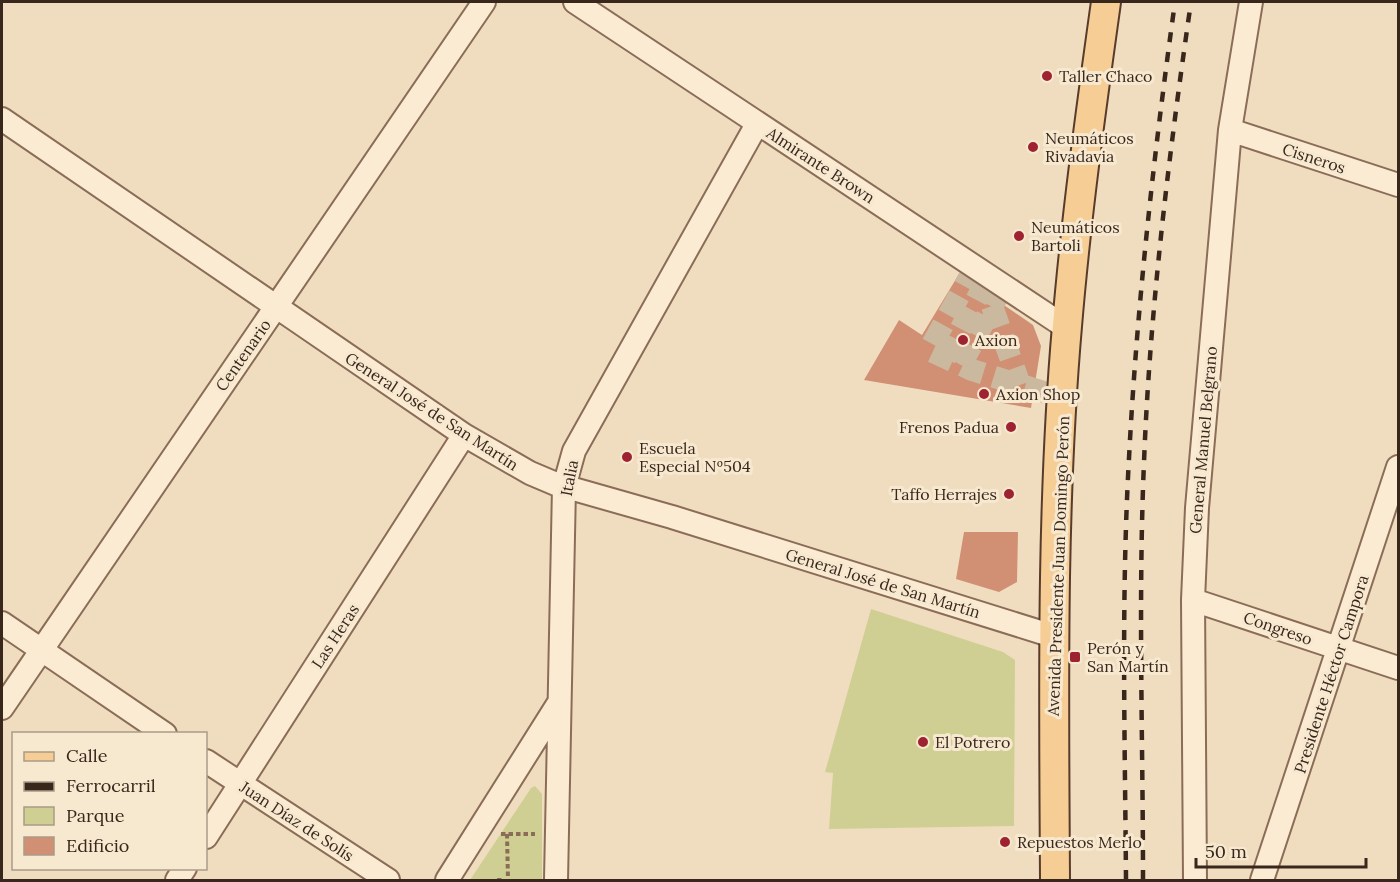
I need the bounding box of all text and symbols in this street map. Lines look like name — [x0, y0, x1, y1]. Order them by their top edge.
place label: Taller Chaco — [1059, 66, 1152, 86]
marker: Taller Chaco — [1040, 69, 1054, 83]
street label: Almirante Brown — [762, 122, 879, 208]
place label: Neumáticos Rivadavia — [1045, 128, 1134, 166]
street label: Cisneros — [1280, 138, 1348, 178]
marker: Neumáticos Rivadavia — [1026, 140, 1040, 154]
place label: Neumáticos Bartoli — [1031, 217, 1120, 255]
marker: Neumáticos Bartoli — [1012, 229, 1026, 243]
street label: Centenario — [211, 315, 275, 395]
place label: Axion — [974, 330, 1018, 350]
marker: Axion — [956, 333, 970, 347]
street label: General Manuel Belgrano — [1185, 345, 1221, 535]
street label: General José de San Martín — [342, 347, 523, 475]
place label: Axion Shop — [995, 384, 1080, 404]
marker: Axion Shop — [977, 387, 991, 401]
street label: Avenida Presidente Juan Domingo Perón — [1043, 415, 1073, 718]
place label: Frenos Padua — [899, 417, 999, 437]
marker: Frenos Padua — [1004, 420, 1018, 434]
place label: Escuela Especial Nº504 — [639, 438, 751, 476]
marker: Escuela Especial Nº504 — [620, 450, 634, 464]
street label: Italia — [556, 458, 582, 498]
place label: Taffo Herrajes — [891, 484, 997, 504]
marker: Taffo Herrajes — [1002, 487, 1016, 501]
street label: General José de San Martín — [783, 544, 983, 622]
street label: Presidente Héctor Campora — [1289, 572, 1373, 776]
street label: Las Heras — [307, 600, 363, 672]
street label: Congreso — [1241, 607, 1315, 649]
place label: Perón y San Martín — [1087, 638, 1169, 676]
marker: Perón y San Martín — [1068, 650, 1082, 664]
legend — [12, 732, 207, 870]
place label: El Potrero — [935, 732, 1010, 752]
marker: El Potrero — [916, 735, 930, 749]
text: Calle — [66, 744, 108, 767]
text: Ferrocarril — [66, 774, 156, 797]
street label: Juan Díaz de Solís — [235, 776, 358, 865]
text: Parque — [66, 804, 125, 827]
scale bar — [1196, 831, 1366, 869]
place label: Repuestos Merlo — [1017, 832, 1142, 852]
text: Edificio — [66, 834, 129, 857]
marker: Repuestos Merlo — [998, 835, 1012, 849]
text: 50 m — [1205, 840, 1247, 863]

